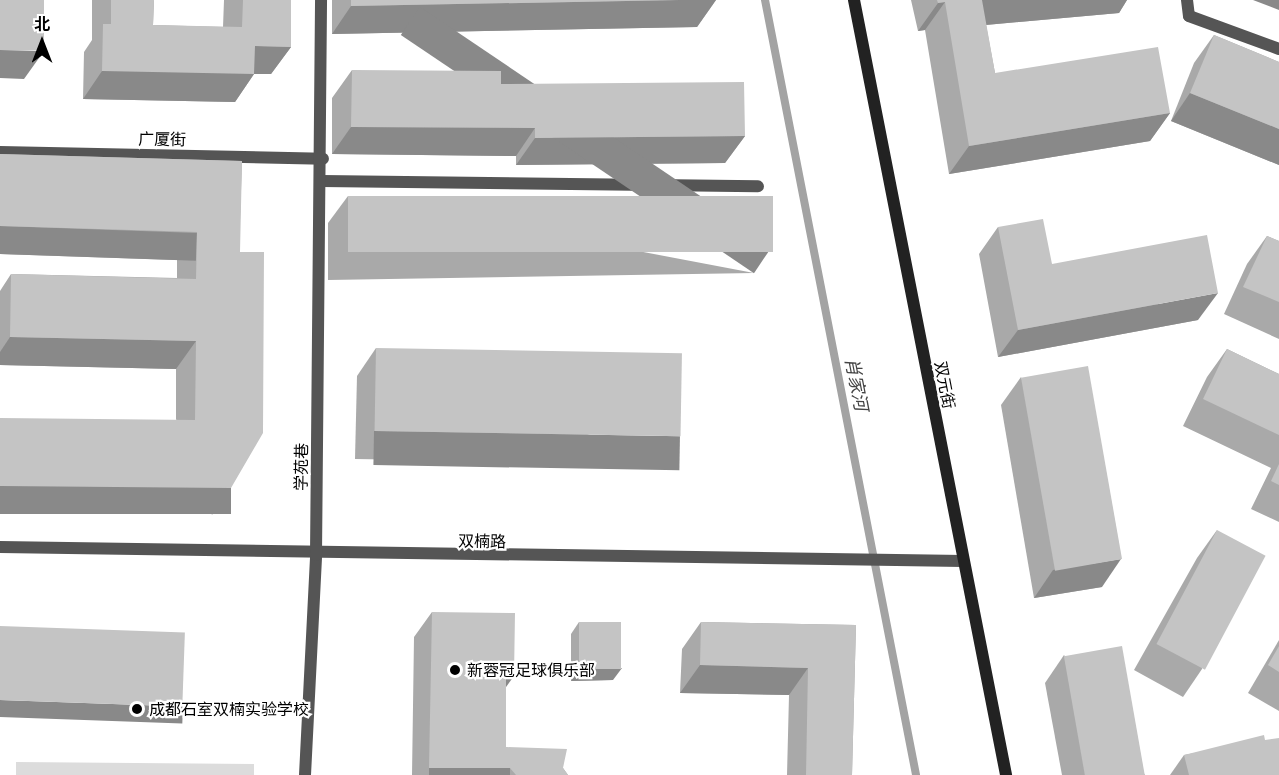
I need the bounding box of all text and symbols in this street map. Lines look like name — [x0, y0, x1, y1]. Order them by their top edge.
north arrow — [12, 12, 72, 72]
text: 北 — [34, 14, 50, 34]
street label: 广厦街 — [138, 129, 186, 149]
water label: 肖家河 — [841, 355, 873, 413]
street label: 双元街 — [931, 360, 959, 410]
street label: 学苑巷 — [291, 443, 311, 491]
street label: 双楠路 — [458, 531, 506, 551]
place label: 新蓉冠足球俱乐部 — [467, 660, 595, 680]
marker: 新蓉冠足球俱乐部 — [448, 663, 462, 677]
place label: 成都石室双楠实验学校 — [149, 699, 309, 719]
marker: 成都石室双楠实验学校 — [130, 702, 144, 716]

